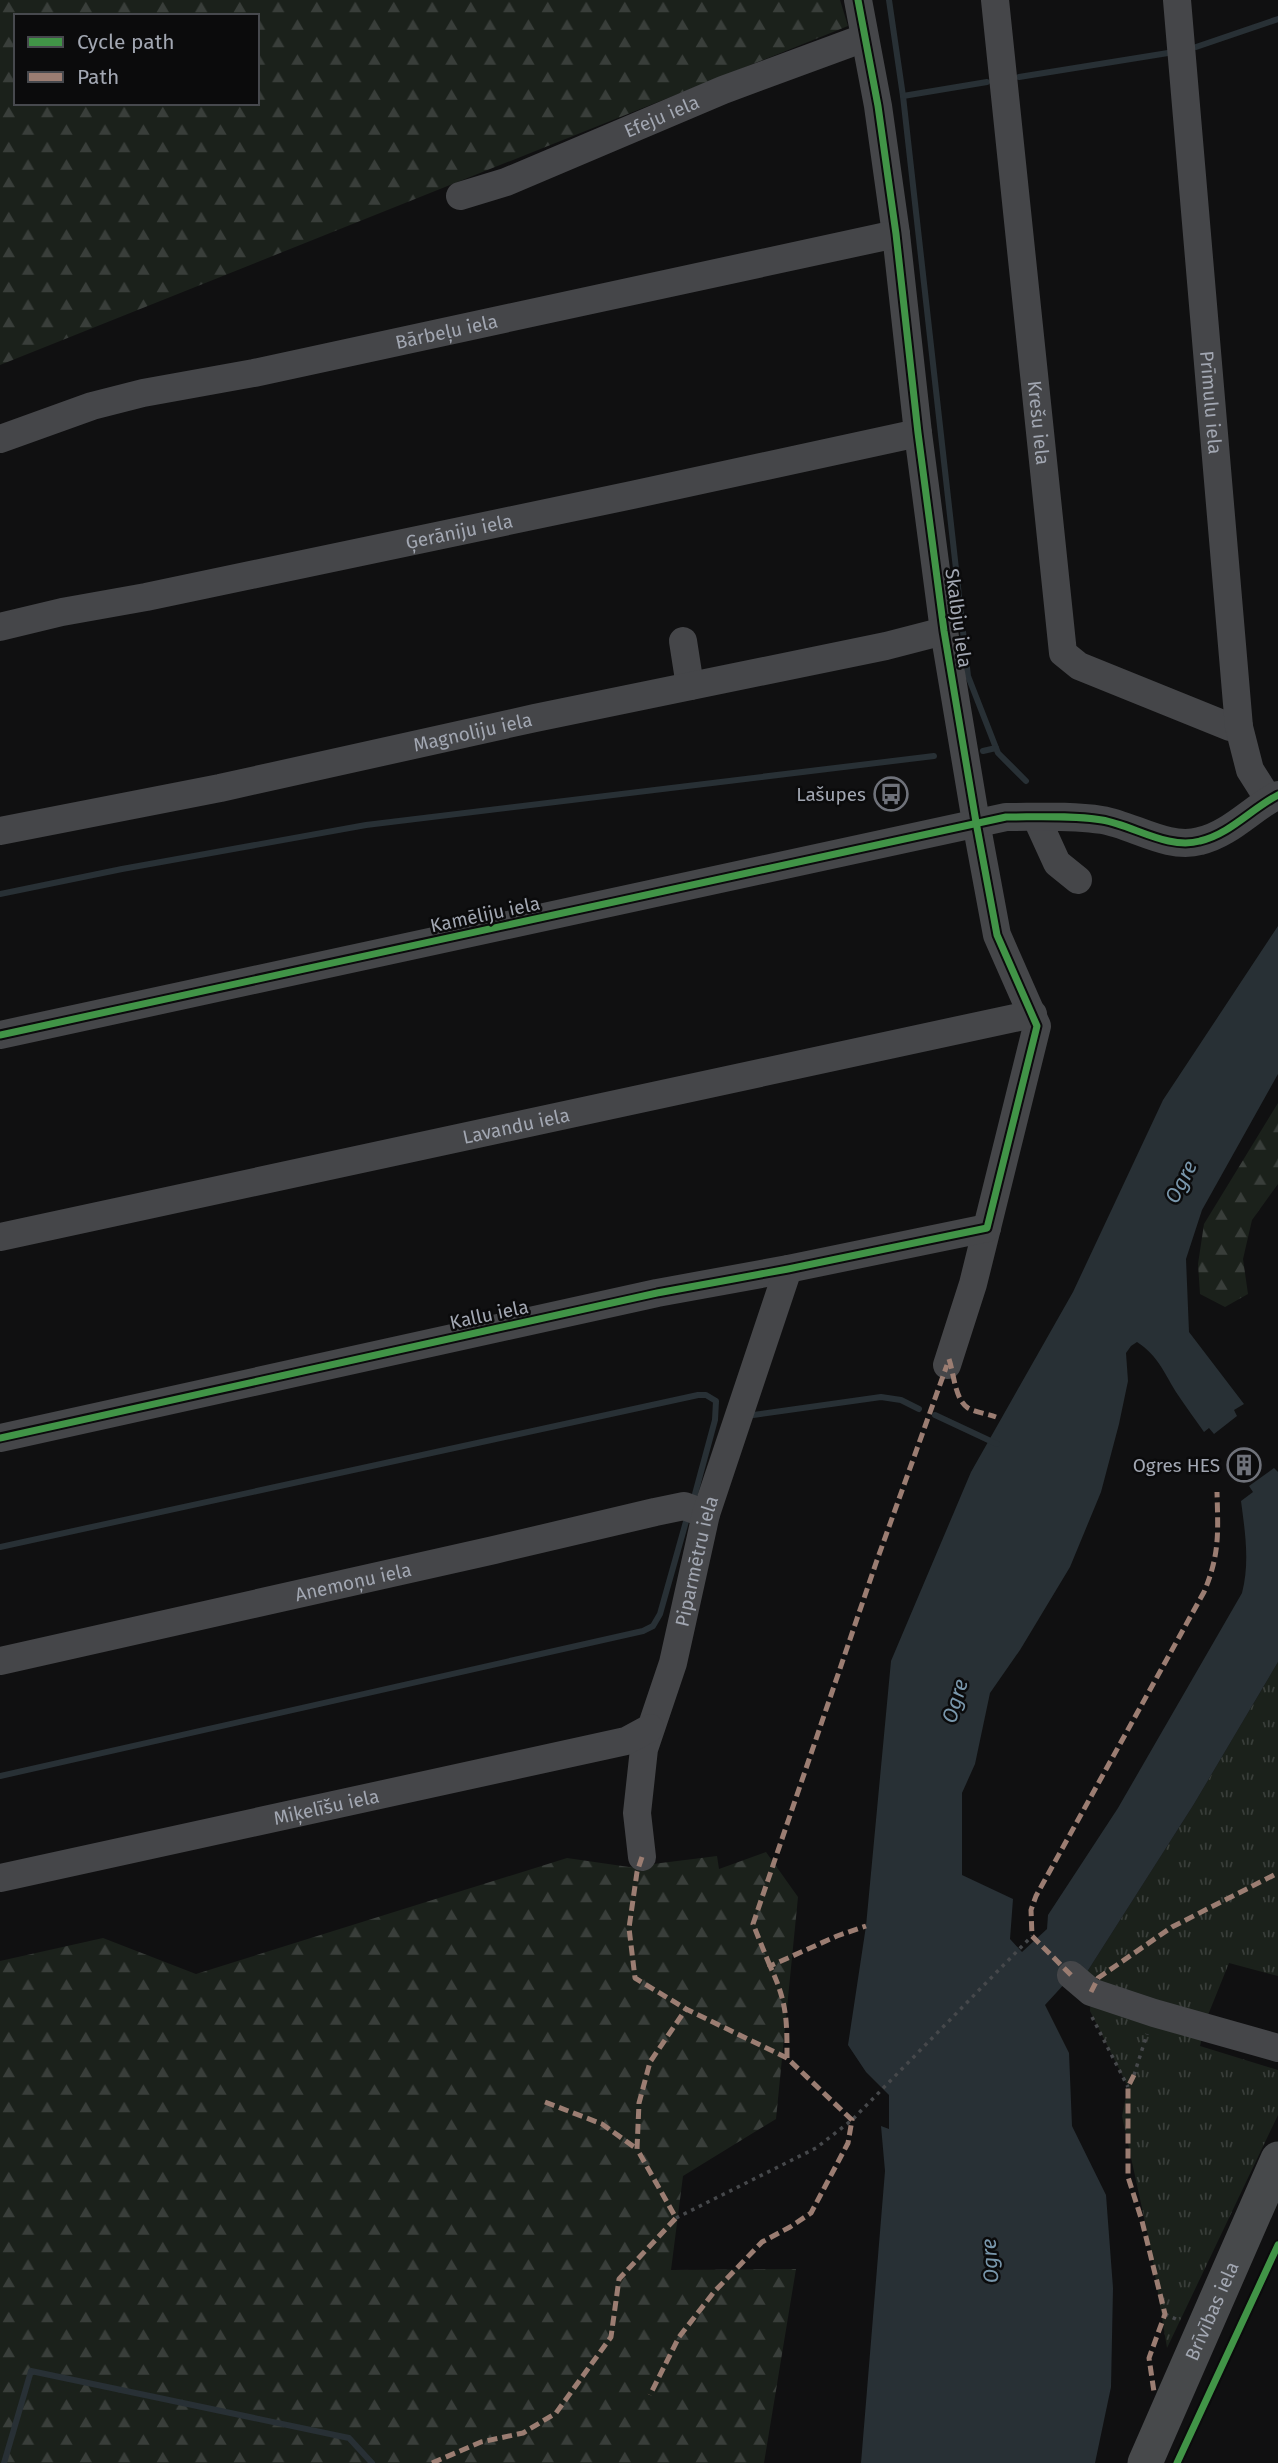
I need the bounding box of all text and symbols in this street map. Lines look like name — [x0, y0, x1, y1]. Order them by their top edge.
legend — [14, 14, 259, 105]
text: Cycle path — [77, 29, 175, 55]
text: Path — [77, 64, 119, 90]
street label: Efeju iela — [621, 90, 703, 143]
street label: Bārbeļu iela — [393, 310, 500, 354]
street label: Prīmulu iela — [1195, 350, 1227, 455]
street label: Krešu iela — [1023, 379, 1054, 466]
street label: Ģerāniju iela — [404, 509, 515, 555]
street label: Skalbju iela — [940, 567, 977, 669]
street label: Magnoliju iela — [411, 708, 534, 757]
bus stop icon: Lašupes — [872, 775, 910, 813]
place label: Lašupes — [796, 783, 866, 806]
street label: Kamēliju iela — [428, 892, 542, 937]
street label: Lavandu iela — [461, 1103, 572, 1149]
water label: Ogre — [1159, 1156, 1203, 1208]
street label: Kallu iela — [448, 1295, 531, 1334]
building icon: Ogres HES — [1225, 1446, 1263, 1484]
place label: Ogres HES — [1133, 1454, 1220, 1477]
street label: Piparmētru iela — [670, 1493, 723, 1629]
street label: Anemoņu iela — [293, 1558, 414, 1606]
water label: Ogre — [936, 1676, 974, 1726]
street label: Miķelīšu iela — [271, 1784, 381, 1830]
water label: Ogre — [975, 2238, 1005, 2284]
street label: Brīvības iela — [1180, 2258, 1244, 2364]

